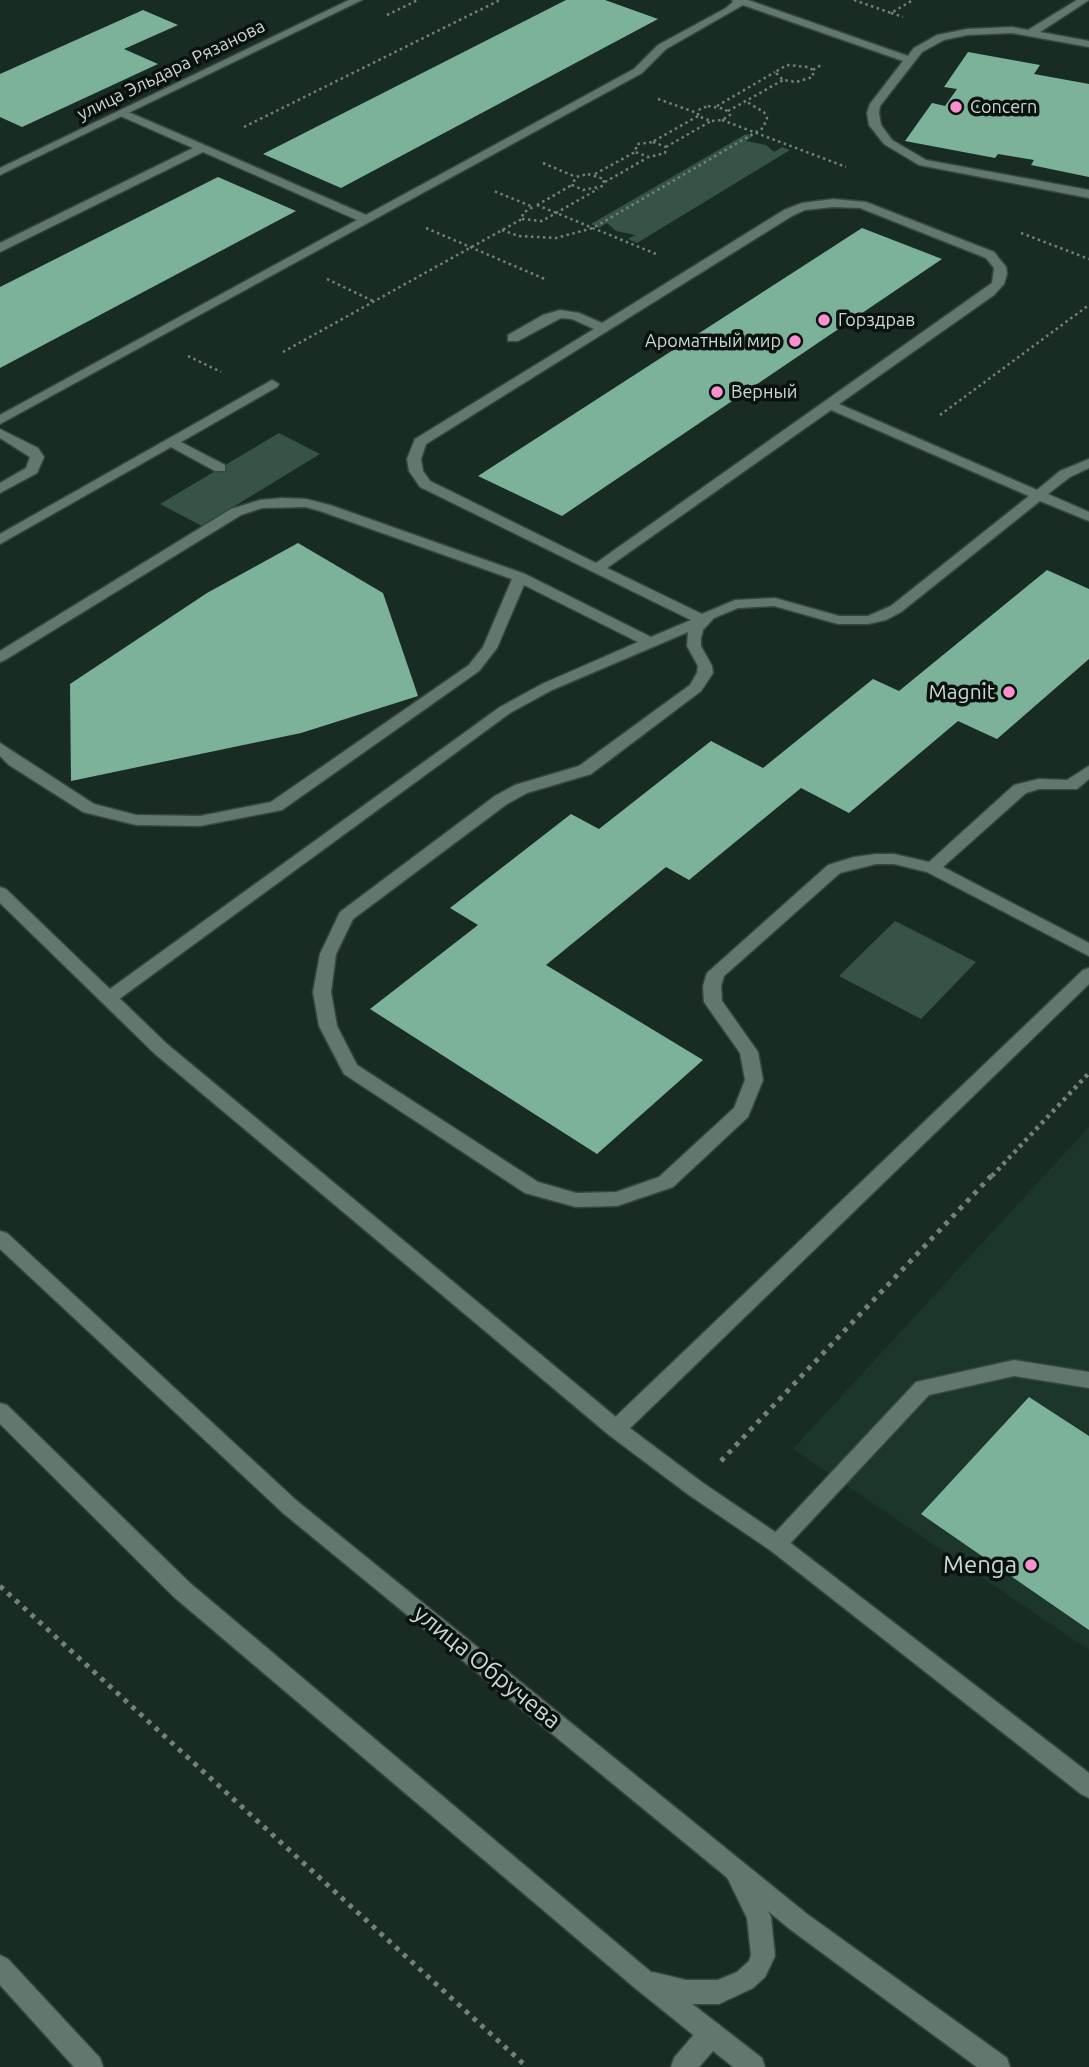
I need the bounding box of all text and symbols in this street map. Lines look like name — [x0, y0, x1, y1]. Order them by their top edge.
street label: улица Эльдара Рязанова — [74, 15, 268, 125]
place label: Concern — [970, 96, 1037, 118]
marker: Concern — [948, 99, 964, 115]
place label: Горздрав — [838, 309, 915, 331]
marker: Горздрав — [816, 312, 832, 328]
place label: Ароматный мир — [645, 330, 781, 352]
marker: Ароматный мир — [787, 333, 803, 349]
place label: Верный — [731, 381, 797, 403]
marker: Верный — [709, 384, 725, 400]
place label: Magnit — [929, 679, 995, 705]
marker: Magnit — [1001, 684, 1017, 700]
place label: Menga — [943, 1551, 1017, 1579]
marker: Menga — [1023, 1557, 1039, 1573]
street label: улица Обручева — [408, 1599, 566, 1735]

